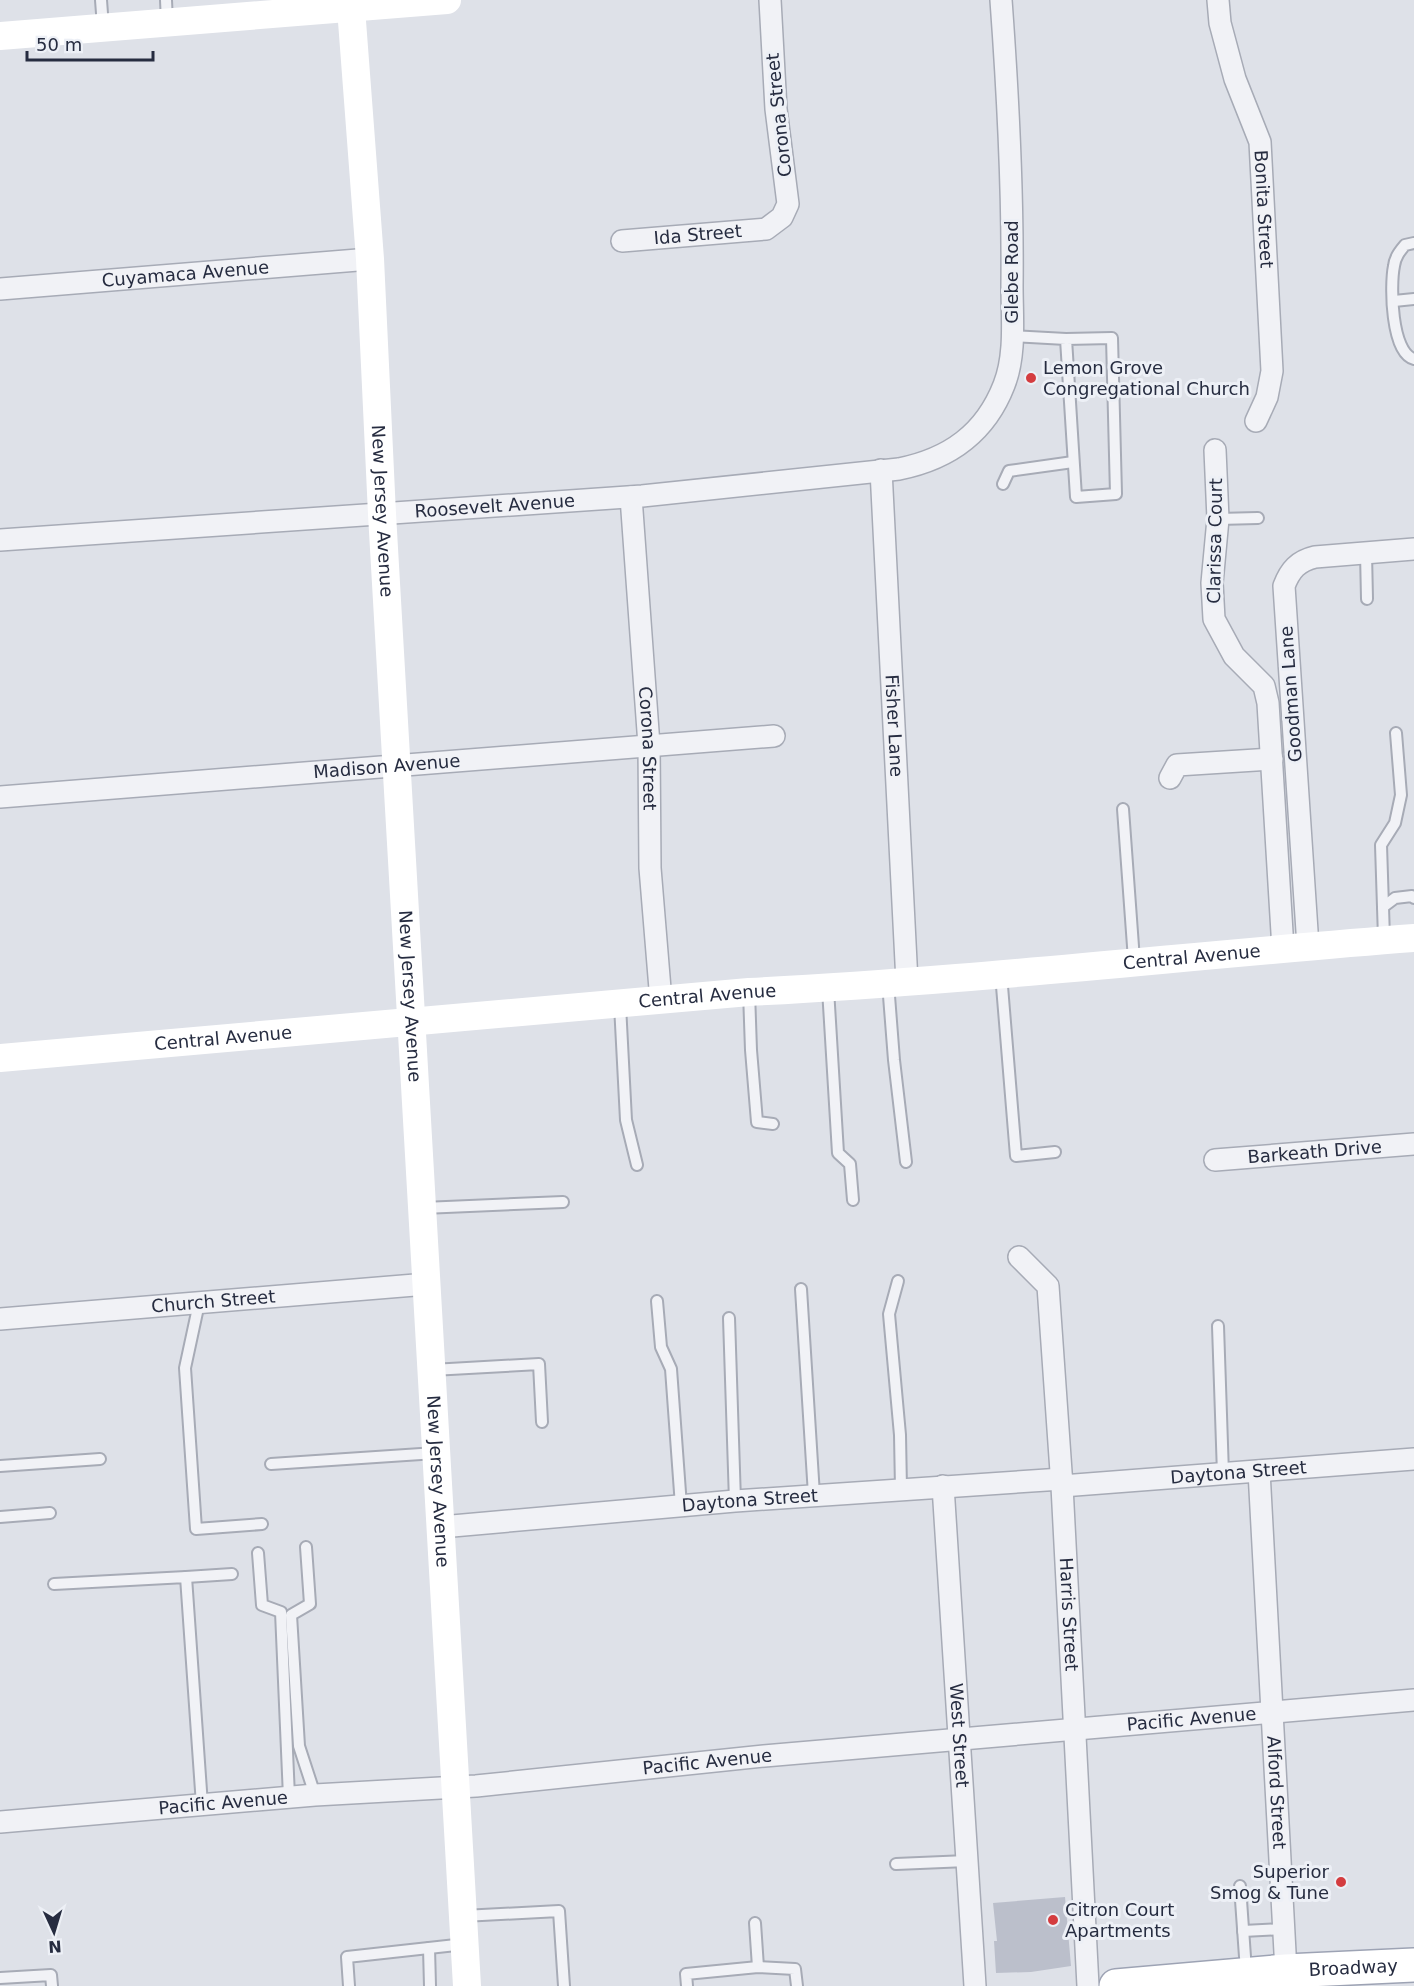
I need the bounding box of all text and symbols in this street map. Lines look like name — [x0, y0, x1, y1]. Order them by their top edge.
scale bar — [27, 24, 153, 62]
text: 50 m — [36, 34, 82, 55]
street label: Corona Street — [762, 52, 795, 178]
street label: Bonita Street — [1250, 149, 1278, 269]
street label: Ida Street — [653, 220, 743, 248]
street label: Glebe Road — [1001, 220, 1022, 324]
street label: Cuyamaca Avenue — [101, 256, 270, 291]
place label: Lemon Grove Congregational Church — [1043, 357, 1250, 399]
marker: Lemon Grove Congregational Church — [1024, 371, 1038, 385]
street label: New Jersey Avenue — [368, 424, 398, 598]
street label: Clarissa Court — [1203, 478, 1226, 604]
street label: Roosevelt Avenue — [414, 490, 576, 522]
street label: Goodman Lane — [1275, 625, 1306, 763]
street label: Fisher Lane — [881, 674, 908, 777]
street label: Corona Street — [635, 685, 661, 811]
street label: Madison Avenue — [312, 750, 461, 782]
street label: New Jersey Avenue — [395, 909, 426, 1083]
street label: Central Avenue — [1122, 940, 1261, 973]
street label: Central Avenue — [637, 980, 777, 1012]
street label: Central Avenue — [153, 1021, 293, 1054]
street label: Barkeath Drive — [1247, 1136, 1383, 1167]
street label: Church Street — [150, 1285, 276, 1317]
street label: New Jersey Avenue — [423, 1395, 454, 1568]
street label: Daytona Street — [1170, 1456, 1307, 1488]
street label: Daytona Street — [681, 1484, 819, 1516]
street label: Harris Street — [1056, 1557, 1083, 1672]
street label: West Street — [946, 1683, 973, 1788]
street label: Pacific Avenue — [1126, 1703, 1257, 1735]
street label: Alford Street — [1263, 1735, 1290, 1850]
street label: Pacific Avenue — [642, 1744, 773, 1779]
street label: Pacific Avenue — [158, 1786, 289, 1818]
place label: Superior Smog & Tune — [1210, 1861, 1330, 1903]
marker: Superior Smog & Tune — [1334, 1875, 1348, 1889]
place label: Citron Court Apartments — [1065, 1899, 1174, 1941]
north arrow — [24, 1902, 84, 1962]
marker: Citron Court Apartments — [1046, 1913, 1060, 1927]
text: N — [48, 1937, 62, 1956]
street label: Broadway — [1308, 1955, 1399, 1980]

